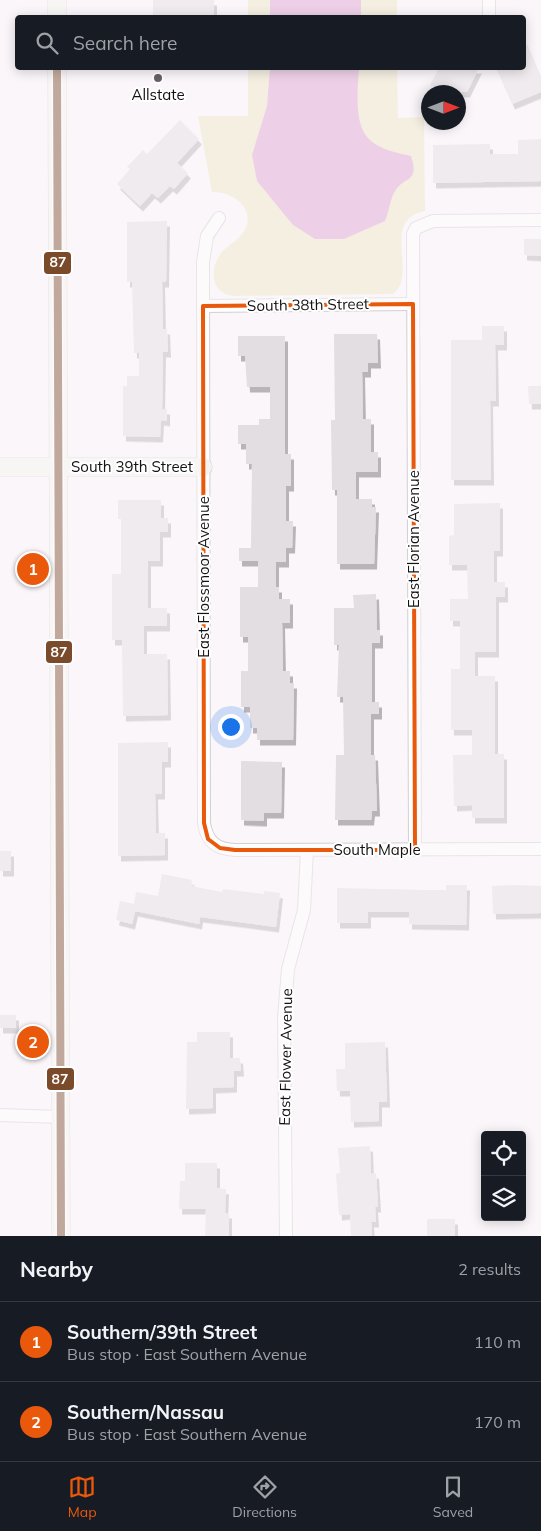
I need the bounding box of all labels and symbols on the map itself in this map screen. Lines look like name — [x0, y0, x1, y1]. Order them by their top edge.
marker: Allstate — [152, 72, 164, 84]
place label: Allstate — [131, 85, 185, 104]
north arrow — [421, 85, 466, 130]
line badge: 87 — [43, 251, 72, 275]
text: 87 — [50, 253, 66, 271]
street label: South 38th Street — [247, 294, 369, 315]
street label: South 39th Street — [71, 457, 193, 476]
street label: East Florian Avenue — [404, 470, 423, 608]
street label: East Flossmoor Avenue — [194, 496, 213, 658]
pin: 1 — [17, 550, 49, 588]
line badge: 87 — [45, 640, 73, 664]
text: 87 — [51, 643, 67, 661]
your location — [218, 714, 244, 740]
street label: South Maple — [333, 840, 421, 859]
street label: East Flower Avenue — [275, 988, 296, 1126]
pin: 2 — [17, 1023, 49, 1061]
line badge: 87 — [46, 1067, 75, 1091]
text: 87 — [52, 1070, 68, 1088]

